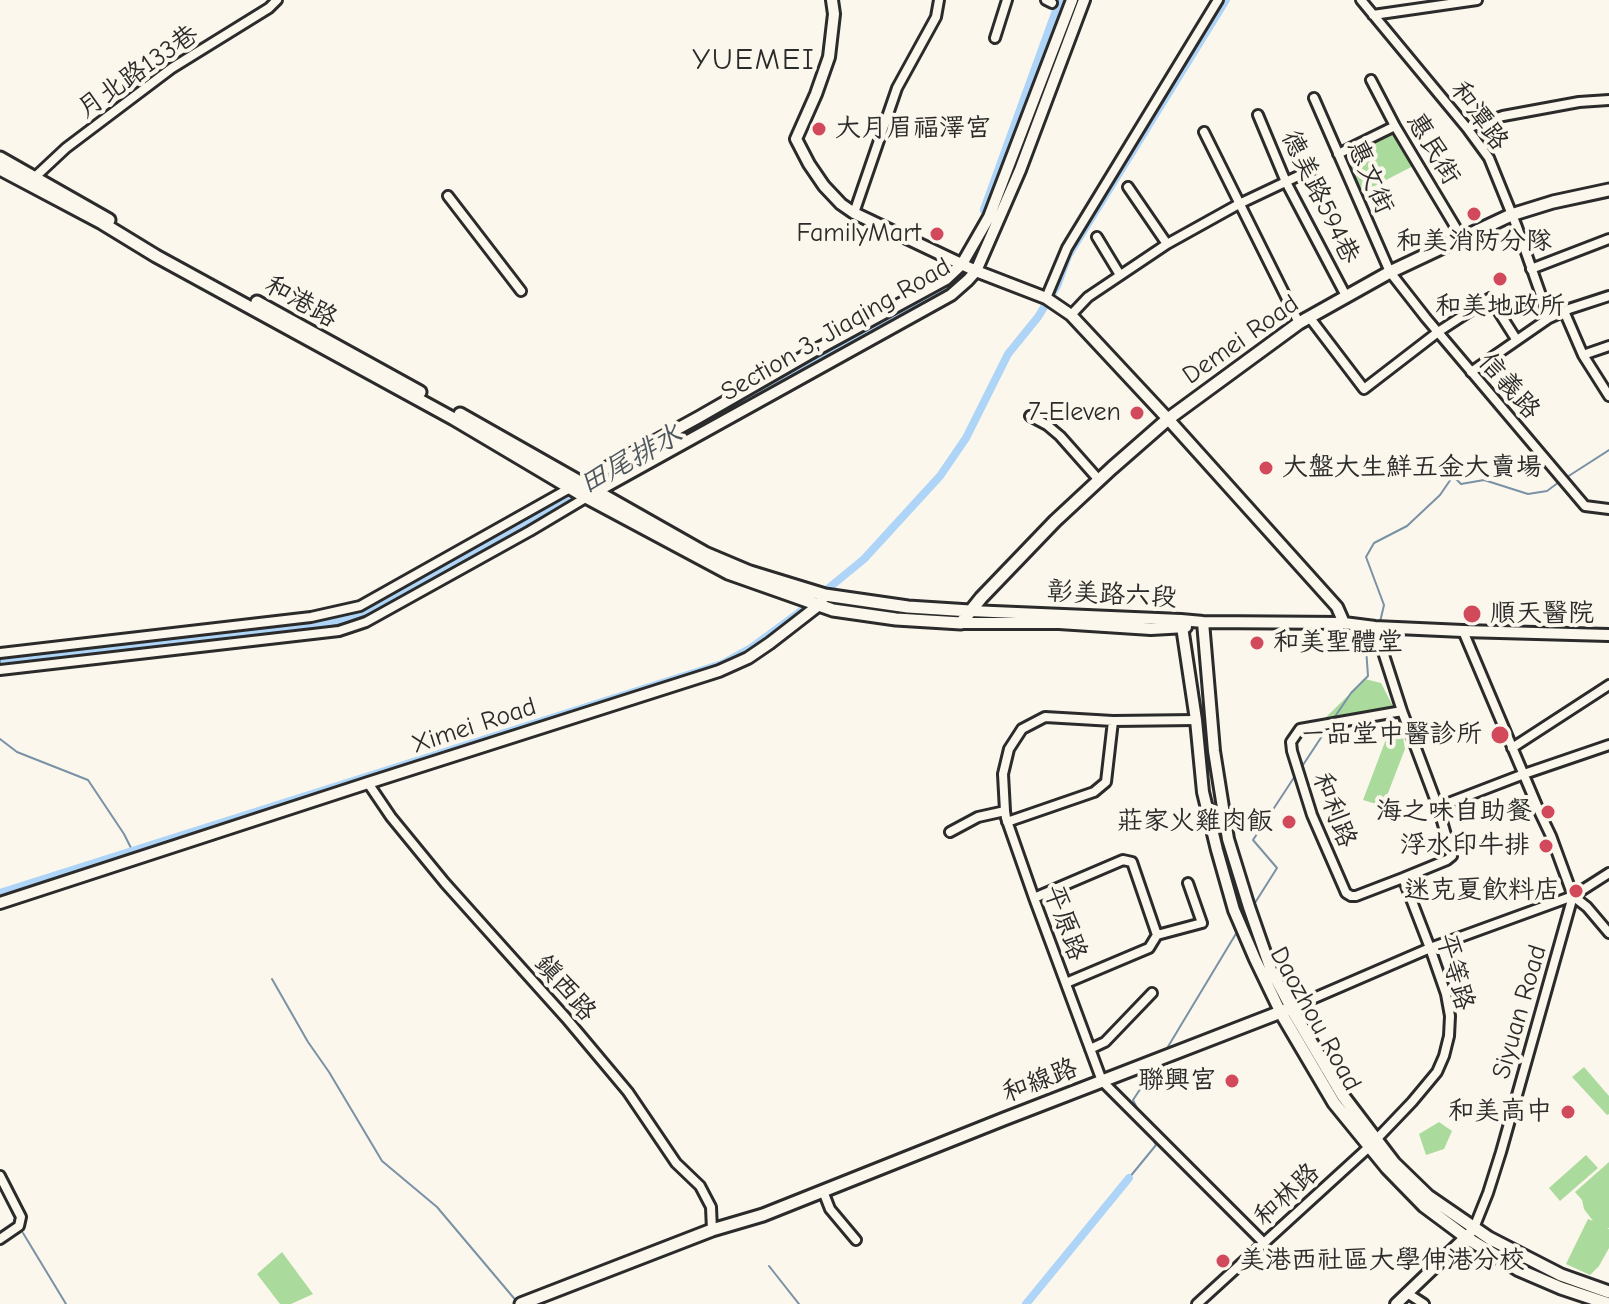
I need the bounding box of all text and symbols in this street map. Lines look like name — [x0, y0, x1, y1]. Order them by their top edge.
street label: 月北路133巷 — [71, 19, 205, 125]
district label: YUEMEI — [692, 43, 816, 79]
street label: 和潭路 — [1443, 75, 1515, 157]
street label: 惠民街 — [1400, 108, 1466, 190]
place label: 大月眉福澤宮 — [835, 113, 991, 145]
marker: 大月眉福澤宮 — [810, 120, 828, 138]
street label: 德美路594巷 — [1274, 125, 1366, 269]
street label: 惠文街 — [1340, 135, 1400, 219]
marker: 和美消防分隊 — [1465, 205, 1483, 223]
place label: FamilyMart — [796, 218, 921, 250]
marker: FamilyMart — [928, 225, 946, 243]
place label: 和美消防分隊 — [1396, 226, 1552, 258]
street label: Section 3, Jiaqing Road — [716, 252, 956, 408]
street label: 和港路 — [259, 269, 343, 335]
marker: 和美地政所 — [1491, 270, 1509, 288]
street label: Demei Road — [1177, 289, 1305, 391]
place label: 和美地政所 — [1435, 291, 1565, 323]
street label: 信義路 — [1472, 346, 1546, 426]
place label: 7-Eleven — [1028, 397, 1121, 429]
marker: 7-Eleven — [1128, 404, 1146, 422]
water label: 田尾排水 — [574, 418, 688, 502]
place label: 大盤大生鮮五金大賣場 — [1282, 452, 1542, 484]
marker: 大盤大生鮮五金大賣場 — [1257, 459, 1275, 477]
street label: 彰美路六段 — [1046, 576, 1178, 614]
place label: 順天醫院 — [1490, 598, 1594, 630]
marker: 順天醫院 — [1461, 603, 1483, 625]
place label: 和美聖體堂 — [1273, 627, 1403, 659]
marker: 和美聖體堂 — [1248, 634, 1266, 652]
street label: Ximei Road — [408, 691, 540, 761]
place label: ㄧ品堂中醫診所 — [1300, 719, 1482, 751]
marker: ㄧ品堂中醫診所 — [1489, 724, 1511, 746]
street label: 和利路 — [1305, 768, 1363, 852]
place label: 海之味自助餐 — [1376, 796, 1532, 828]
marker: 海之味自助餐 — [1539, 803, 1557, 821]
place label: 莊家火雞肉飯 — [1117, 806, 1273, 838]
marker: 莊家火雞肉飯 — [1280, 813, 1298, 831]
place label: 浮水印牛排 — [1400, 830, 1530, 862]
marker: 浮水印牛排 — [1537, 837, 1555, 855]
place label: 迷克夏飲料店 — [1404, 875, 1560, 907]
street label: 平原路 — [1037, 881, 1093, 965]
marker: 迷克夏飲料店 — [1567, 882, 1585, 900]
street label: 平等路 — [1430, 930, 1480, 1014]
street label: Siyuan Road — [1486, 941, 1554, 1083]
street label: Daozhou Road — [1263, 942, 1367, 1096]
street label: 鎮西路 — [528, 948, 602, 1028]
street label: 和線路 — [998, 1052, 1082, 1110]
place label: 聯興宮 — [1138, 1065, 1216, 1097]
marker: 聯興宮 — [1223, 1072, 1241, 1090]
place label: 和美高中 — [1448, 1096, 1552, 1128]
marker: 和美高中 — [1559, 1103, 1577, 1121]
street label: 和林路 — [1248, 1157, 1326, 1233]
place label: 美港西社區大學伸港分校 — [1239, 1245, 1525, 1277]
marker: 美港西社區大學伸港分校 — [1214, 1252, 1232, 1270]

